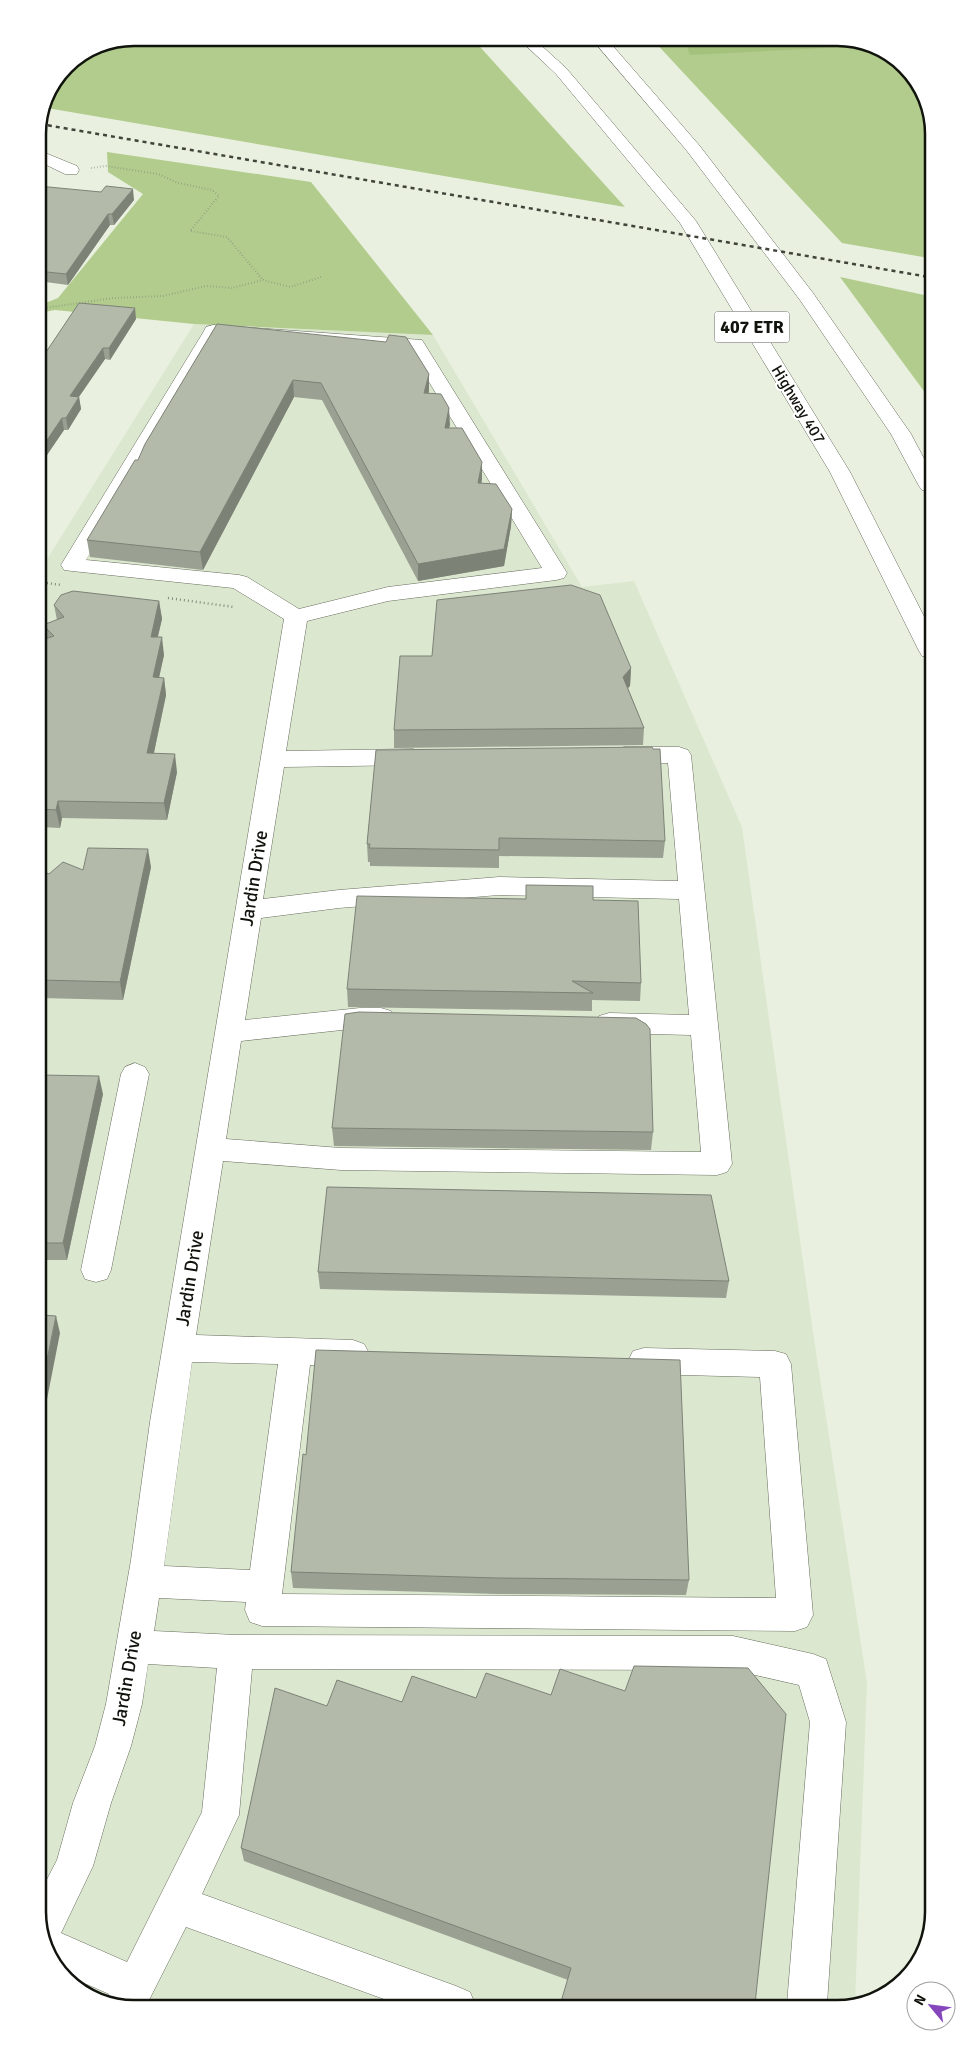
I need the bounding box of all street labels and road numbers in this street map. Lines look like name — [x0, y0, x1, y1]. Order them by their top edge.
road number: 407 ETR — [714, 312, 790, 342]
street label: Highway 407 — [767, 362, 829, 448]
street label: Jardin Drive — [235, 829, 273, 928]
street label: Jardin Drive — [171, 1229, 209, 1328]
street label: Jardin Drive — [107, 1628, 147, 1728]

